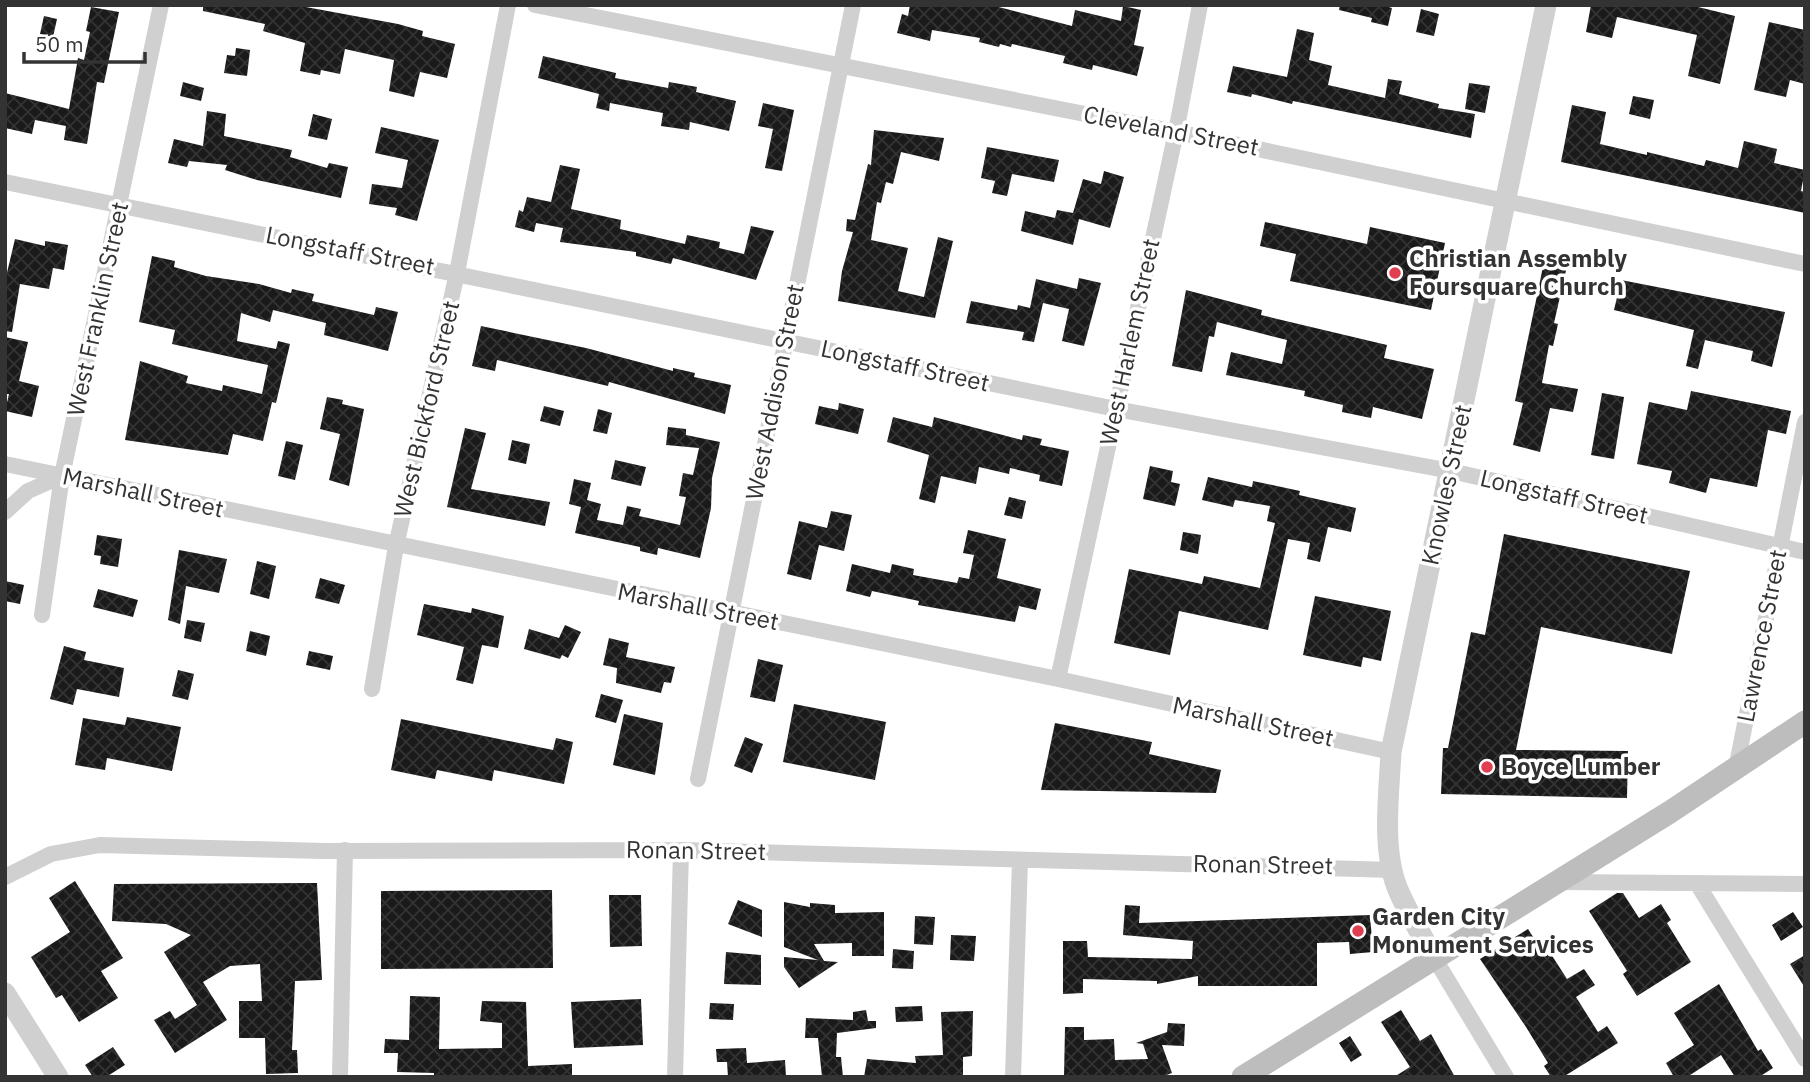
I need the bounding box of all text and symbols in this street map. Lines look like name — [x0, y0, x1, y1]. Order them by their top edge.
scale bar — [24, 21, 145, 65]
text: 50 m — [35, 30, 84, 58]
street label: Cleveland Street — [1081, 97, 1261, 163]
street label: West Franklin Street — [59, 199, 135, 419]
street label: Longstaff Street — [263, 218, 437, 282]
street label: West Harlem Street — [1091, 235, 1167, 448]
place label: Christian Assembly Foursquare Church — [1409, 242, 1627, 302]
marker: Christian Assembly Foursquare Church — [1387, 265, 1403, 281]
street label: West Addison Street — [737, 281, 811, 502]
street label: West Bickford Street — [386, 297, 467, 520]
street label: Longstaff Street — [818, 332, 992, 398]
street label: Knowles Street — [1413, 402, 1479, 568]
street label: Marshall Street — [60, 459, 227, 525]
street label: Longstaff Street — [1477, 461, 1651, 531]
street label: Lawrence Street — [1729, 547, 1793, 725]
street label: Marshall Street — [615, 575, 782, 637]
street label: Marshall Street — [1170, 688, 1337, 754]
place label: Boyce Lumber — [1501, 750, 1661, 782]
marker: Boyce Lumber — [1479, 759, 1495, 775]
street label: Ronan Street — [626, 833, 766, 867]
street label: Ronan Street — [1193, 847, 1333, 881]
place label: Garden City Monument Services — [1372, 900, 1594, 960]
marker: Garden City Monument Services — [1350, 923, 1366, 939]

